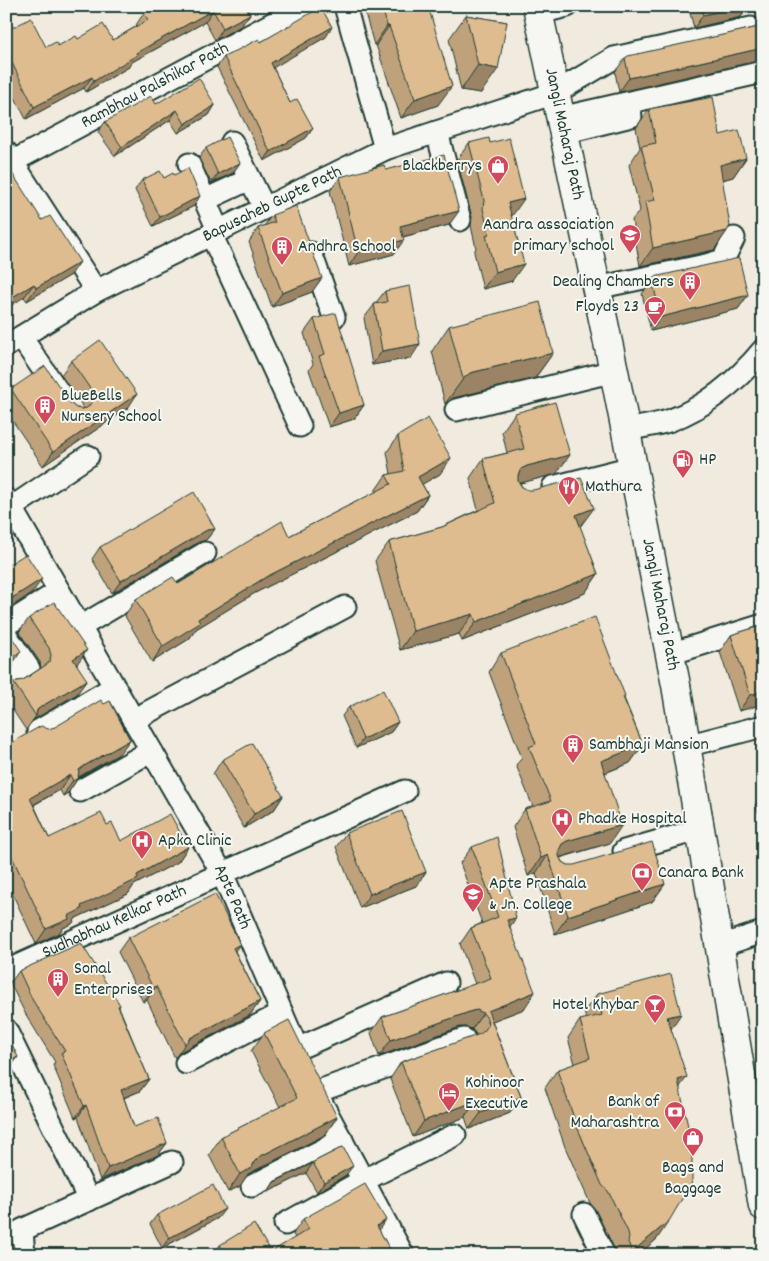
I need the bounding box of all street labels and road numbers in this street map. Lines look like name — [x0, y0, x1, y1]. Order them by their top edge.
street label: Rambhau Palshikar Path — [77, 36, 234, 135]
street label: Jangli Maharaj Path — [538, 66, 590, 202]
street label: Bapusaheb Gupte Path — [198, 159, 346, 249]
street label: Jangli Maharaj Path — [635, 536, 685, 673]
street label: Apte Path — [207, 860, 257, 933]
street label: Sudhabhau Kelkar Path — [38, 879, 191, 966]

